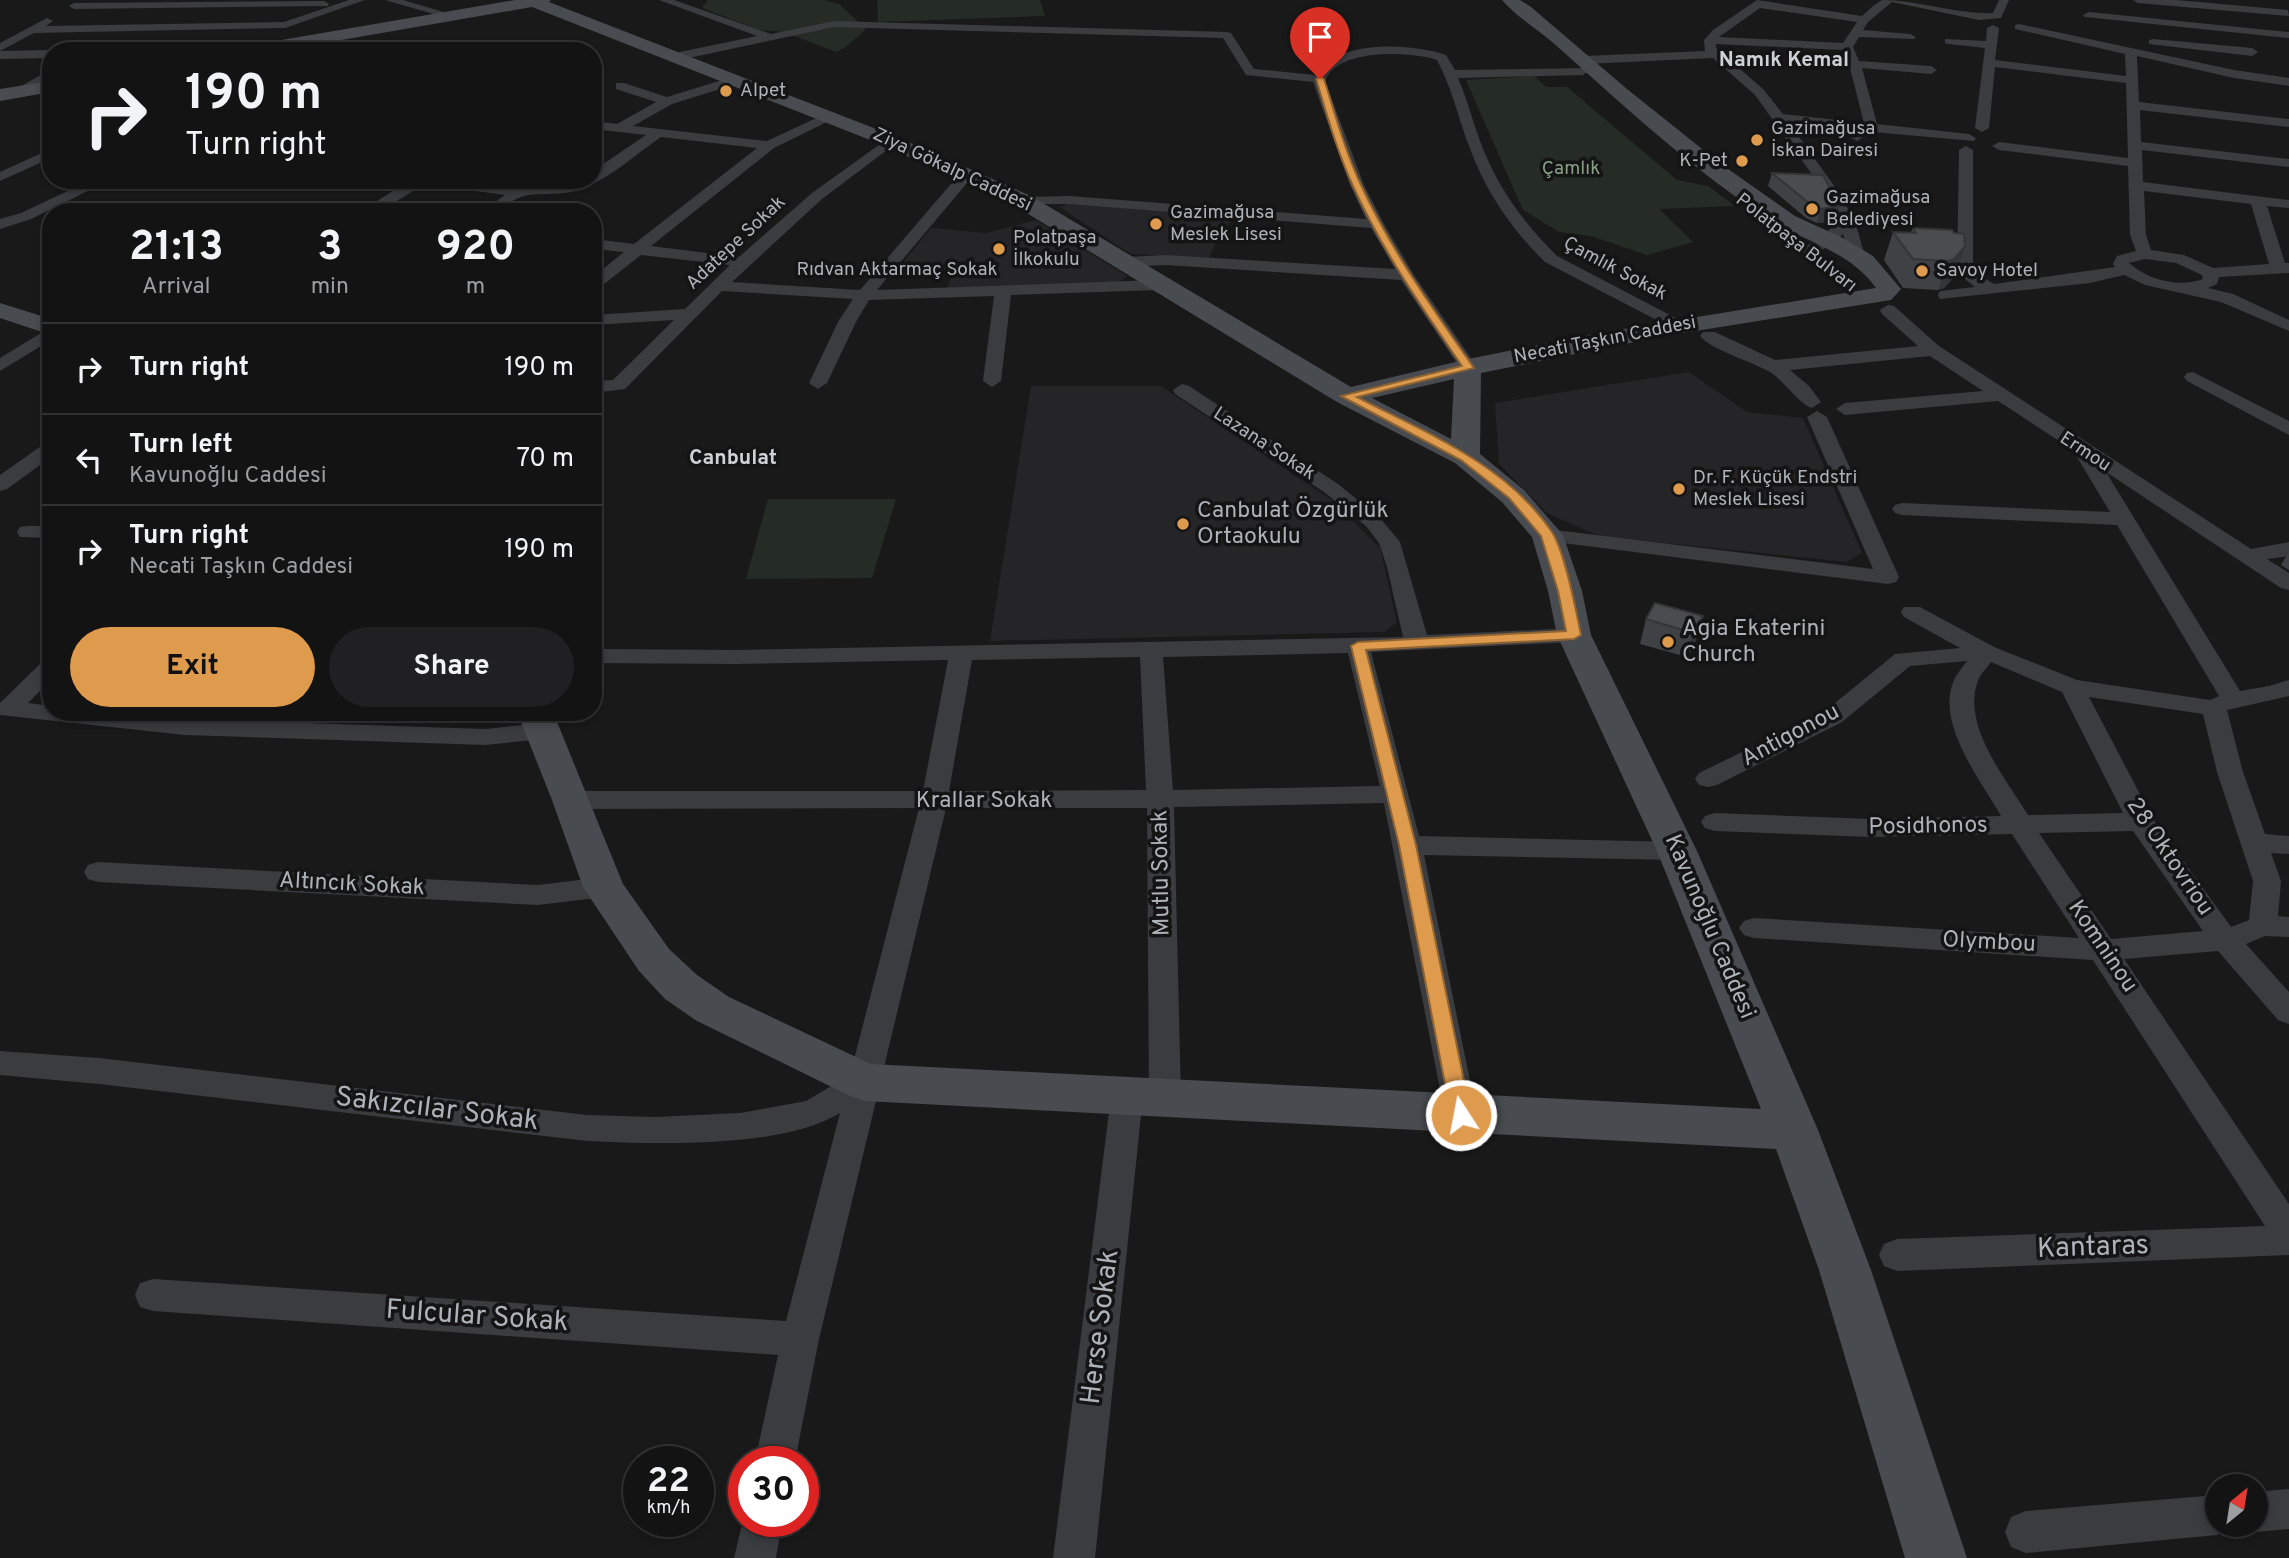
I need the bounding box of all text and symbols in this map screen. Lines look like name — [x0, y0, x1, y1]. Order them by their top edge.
pin — [1290, 7, 1350, 79]
icon: arrive — [1301, 18, 1339, 56]
district label: Namık Kemal — [1719, 47, 1849, 74]
text: 190 m — [185, 65, 322, 127]
icon: right — [70, 70, 161, 161]
place label: Alpet — [740, 79, 786, 103]
marker: Alpet — [718, 83, 734, 99]
place label: Gazimağusa İskan Dairesi — [1771, 117, 1878, 163]
street label: Ziya Gökalp Caddesi — [869, 123, 1035, 217]
text: Turn right — [185, 126, 327, 166]
marker: Gazimağusa İskan Dairesi — [1749, 132, 1765, 148]
place label: K-Pet — [1679, 149, 1728, 173]
marker: K-Pet — [1734, 153, 1750, 169]
park label: Çamlık — [1542, 157, 1600, 181]
place label: Gazimağusa Belediyesi — [1826, 186, 1930, 232]
street label: Polatpaşa Bulvarı — [1730, 188, 1862, 298]
street label: Adatepe Sokak — [681, 191, 791, 295]
place label: Gazimağusa Meslek Lisesi — [1170, 201, 1282, 247]
marker: Gazimağusa Belediyesi — [1804, 201, 1820, 217]
marker: Gazimağusa Meslek Lisesi — [1148, 216, 1164, 232]
text: 21:13 — [129, 222, 224, 275]
text: 3 — [317, 222, 342, 275]
text: 920 — [436, 222, 515, 275]
place label: Polatpaşa İlkokulu — [1013, 226, 1096, 272]
street label: Çamlık Sokak — [1559, 232, 1671, 306]
marker: Polatpaşa İlkokulu — [991, 241, 1007, 257]
street label: Rıdvan Aktarmaç Sokak — [796, 258, 998, 282]
place label: Savoy Hotel — [1936, 259, 2038, 283]
marker: Savoy Hotel — [1914, 263, 1930, 279]
text: Arrival — [142, 273, 211, 302]
text: min — [311, 273, 349, 302]
text: m — [466, 273, 485, 302]
street label: Necati Taşkın Caddesi — [1512, 311, 1698, 369]
icon: right — [70, 350, 108, 388]
text: Turn right — [129, 352, 249, 385]
text: 190 m — [504, 352, 574, 385]
street label: Lazana Sokak — [1208, 402, 1320, 486]
street label: Ermou — [2055, 427, 2115, 477]
text: Turn left — [129, 429, 233, 462]
icon: left — [70, 441, 108, 479]
text: 70 m — [516, 443, 574, 476]
district label: Canbulat — [689, 445, 777, 472]
text: Kavunoğlu Caddesi — [129, 462, 327, 491]
place label: Dr. F. Küçük Endstri Meslek Lisesi — [1693, 466, 1857, 512]
marker: Dr. F. Küçük Endstri Meslek Lisesi — [1671, 481, 1687, 497]
place label: Canbulat Özgürlük Ortaokulu — [1197, 496, 1389, 552]
marker: Canbulat Özgürlük Ortaokulu — [1175, 516, 1191, 532]
text: Turn right — [129, 520, 249, 553]
icon: right — [70, 532, 108, 570]
text: 190 m — [504, 534, 574, 567]
text: Necati Taşkın Caddesi — [129, 553, 353, 582]
place label: Agia Ekaterini Church — [1682, 615, 1825, 670]
button: Exit — [70, 627, 315, 707]
button: Share — [329, 627, 574, 707]
marker: Agia Ekaterini Church — [1660, 634, 1676, 650]
street label: Antigonou — [1737, 698, 1845, 774]
street label: Krallar Sokak — [916, 787, 1052, 816]
street label: 28 Oktovriou — [2119, 793, 2219, 921]
street label: Mutlu Sokak — [1146, 810, 1178, 936]
street label: Posidhonos — [1868, 811, 1988, 843]
street label: Kavunoğlu Caddesi — [1657, 830, 1761, 1024]
street label: Altıncık Sokak — [278, 867, 426, 903]
street label: Komninou — [2061, 895, 2143, 999]
street label: Olymbou — [1941, 926, 2037, 960]
position arrow — [1424, 1078, 1498, 1152]
street label: Sakızcılar Sokak — [333, 1080, 541, 1140]
street label: Kantaras — [2036, 1228, 2150, 1268]
street label: Herse Sokak — [1074, 1248, 1128, 1406]
street label: Fulcular Sokak — [385, 1293, 569, 1341]
speed limit sign: 30 — [728, 1446, 819, 1537]
text: 22 — [647, 1460, 690, 1504]
north arrow — [2205, 1474, 2268, 1536]
map controls — [2205, 1474, 2268, 1537]
text: km/h — [647, 1497, 690, 1520]

